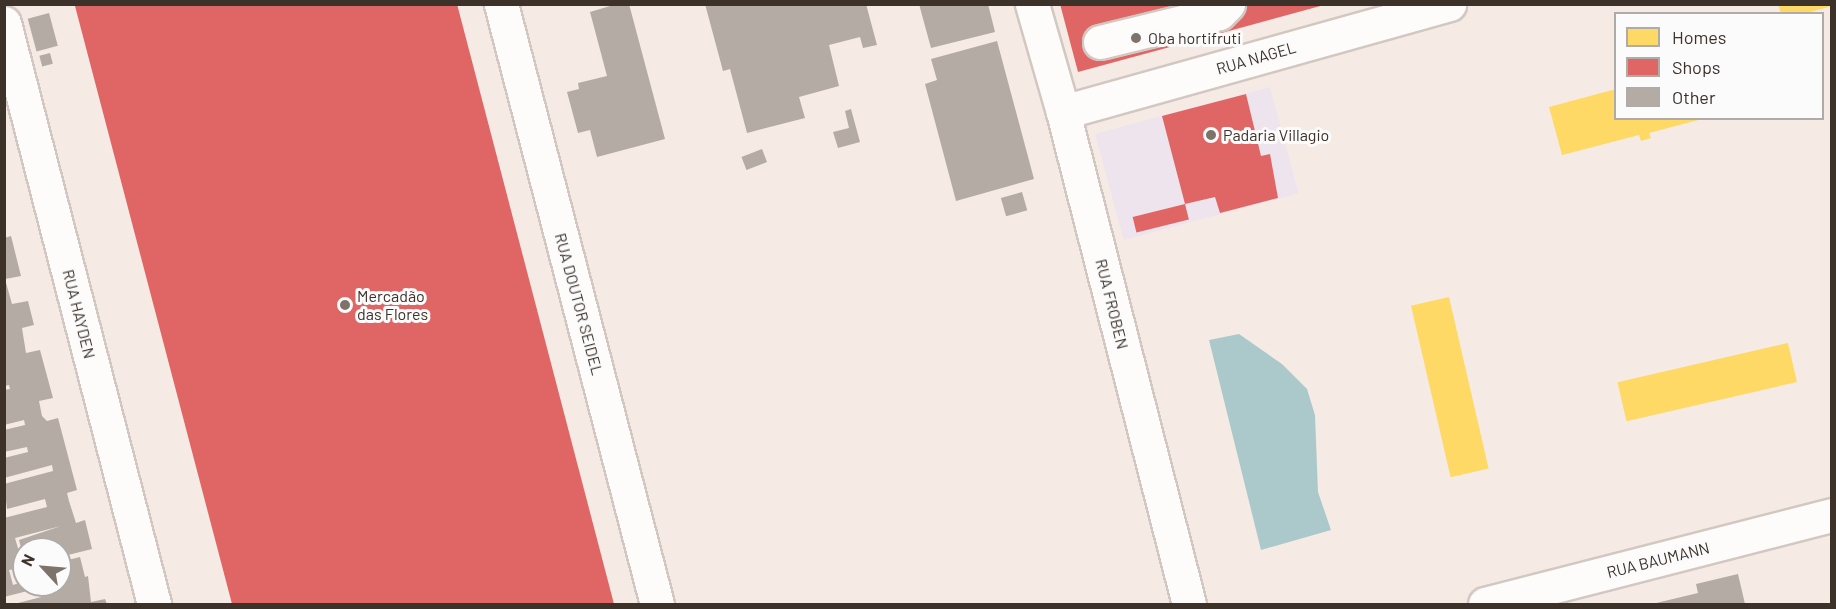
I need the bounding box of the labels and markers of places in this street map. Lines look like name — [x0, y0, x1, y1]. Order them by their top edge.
place label: Oba hortifruti — [1148, 28, 1241, 48]
marker: Oba hortifruti — [1129, 31, 1143, 45]
place label: Padaria Villagio — [1223, 125, 1329, 145]
marker: Padaria Villagio — [1204, 128, 1218, 142]
place label: Mercadão das Flores — [357, 286, 428, 324]
marker: Mercadão das Flores — [338, 298, 352, 312]

